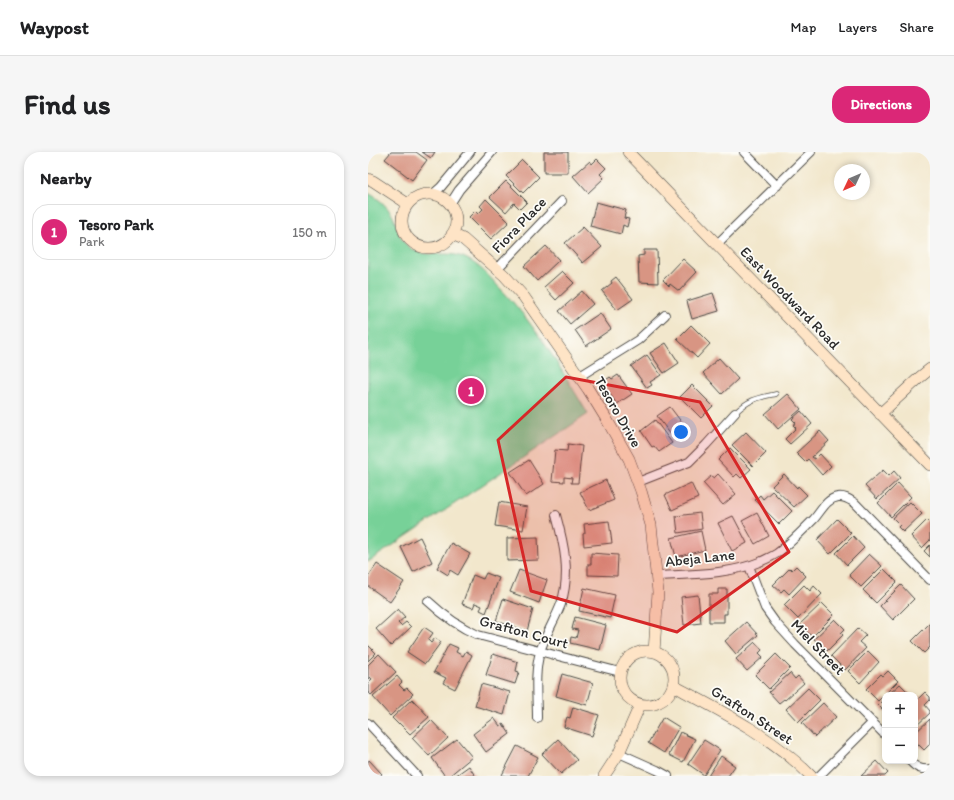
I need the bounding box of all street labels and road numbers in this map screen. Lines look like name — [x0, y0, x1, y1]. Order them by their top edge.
street label: Fiora Place — [488, 193, 550, 257]
street label: East Woodward Road — [736, 243, 844, 354]
street label: Tesoro Drive — [590, 373, 646, 451]
street label: Abeja Lane — [664, 545, 736, 571]
street label: Grafton Court — [478, 611, 571, 653]
street label: Miel Street — [787, 615, 849, 679]
street label: Grafton Street — [708, 682, 797, 748]

